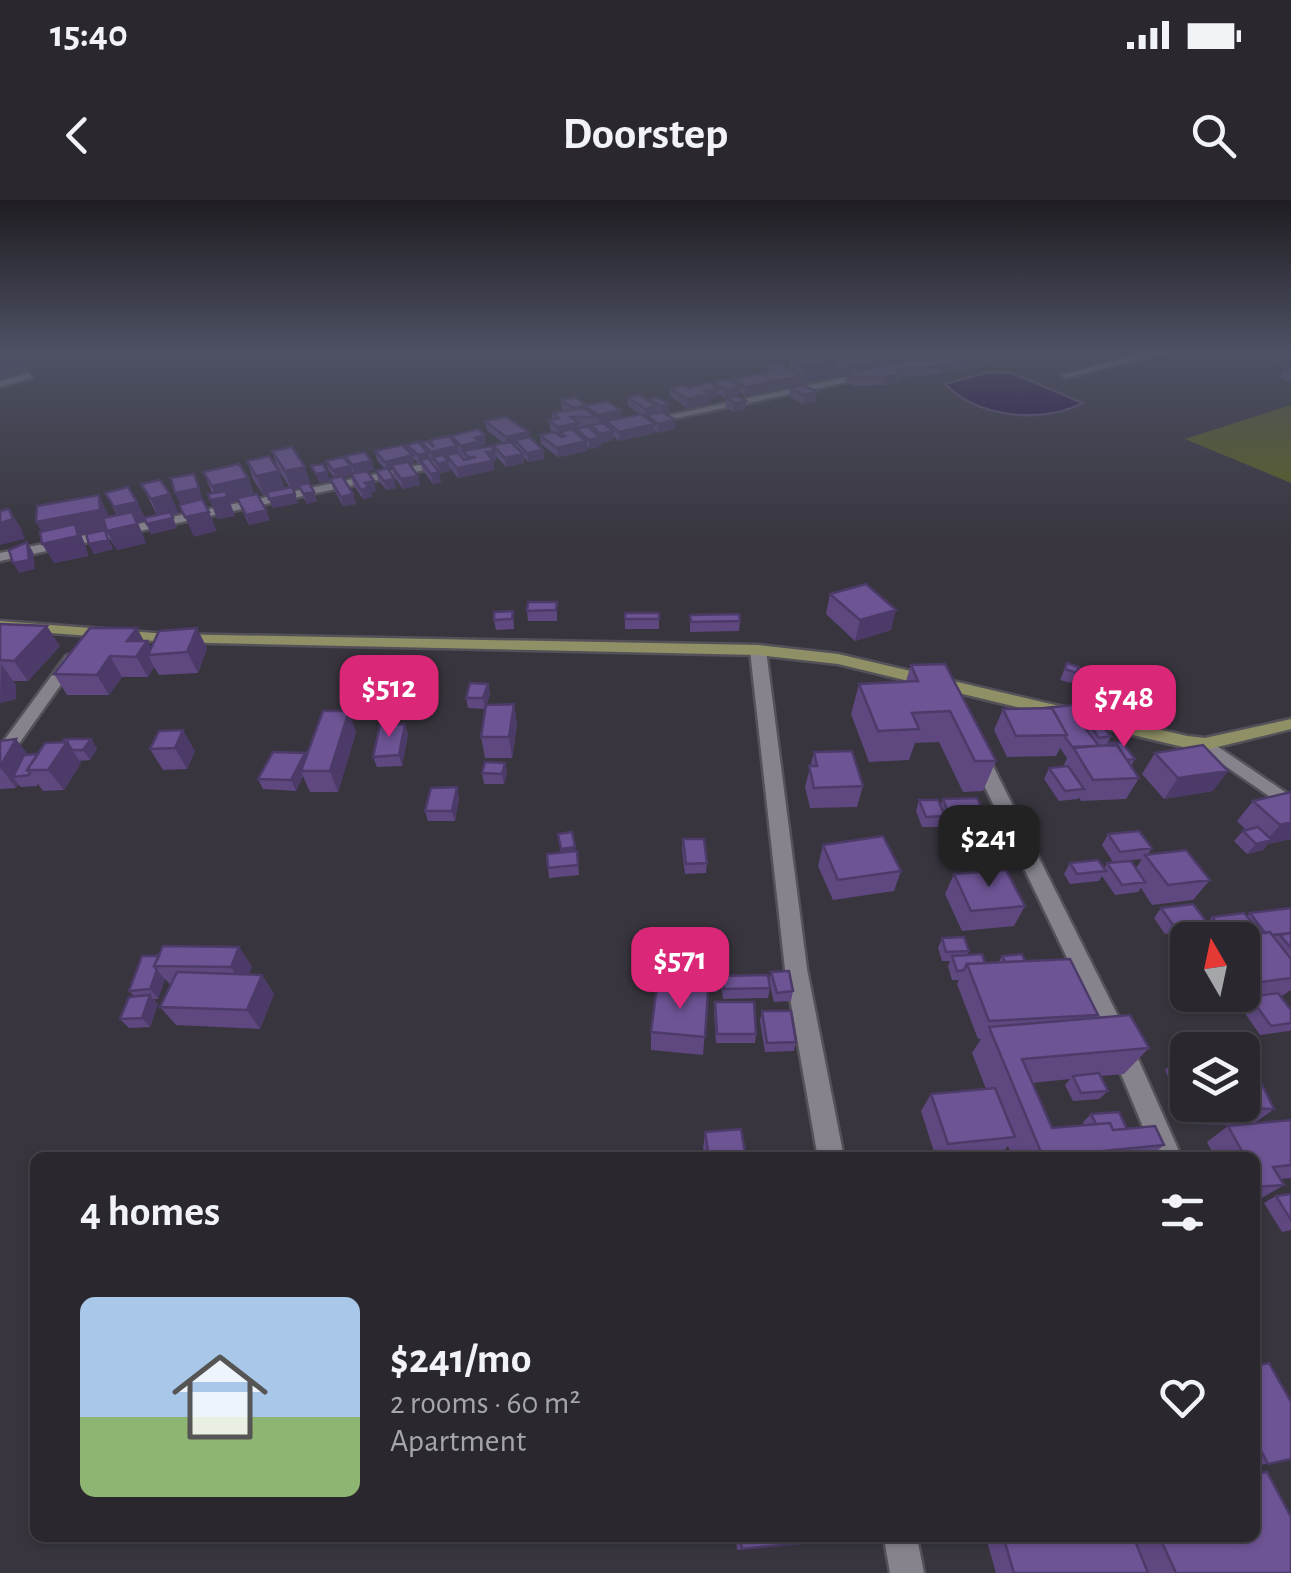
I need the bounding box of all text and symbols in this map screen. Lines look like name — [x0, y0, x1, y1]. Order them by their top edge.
text: 15:40 — [50, 16, 128, 54]
icon: back — [50, 108, 105, 163]
icon: search — [1186, 108, 1241, 163]
text: Doorstep — [563, 112, 728, 157]
pin: $512 — [330, 655, 448, 740]
pin: $748 — [1065, 665, 1183, 750]
text: $512 — [362, 671, 416, 703]
text: $748 — [1094, 681, 1154, 713]
pin: $241 — [930, 805, 1048, 890]
text: $241 — [960, 821, 1018, 853]
north arrow — [1170, 922, 1260, 1012]
map controls — [1170, 922, 1260, 1122]
pin: $571 — [621, 927, 739, 1012]
text: $571 — [653, 943, 707, 975]
button: layers — [1170, 1032, 1260, 1122]
icon: filters — [1155, 1185, 1210, 1240]
text: 4 homes — [80, 1191, 220, 1233]
icon: home — [160, 1337, 280, 1457]
text: $241/mo — [390, 1338, 532, 1380]
icon: heart — [1155, 1370, 1210, 1425]
text: 2 rooms · 60 m² — [390, 1387, 581, 1419]
text: Apartment — [390, 1425, 526, 1457]

